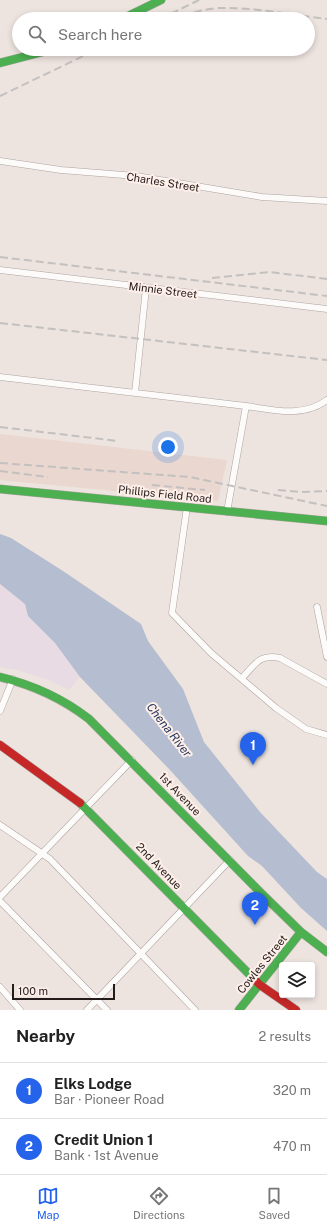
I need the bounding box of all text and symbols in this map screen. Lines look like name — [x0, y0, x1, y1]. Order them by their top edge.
search box — [12, 12, 315, 56]
icon: search — [26, 23, 48, 45]
text: Search here — [58, 26, 142, 43]
street label: Charles Street — [126, 170, 200, 194]
street label: Minnie Street — [128, 280, 198, 300]
your location — [158, 437, 178, 457]
street label: Phillips Field Road — [118, 483, 212, 505]
water label: Chena River — [144, 700, 195, 760]
pin: 1 — [240, 732, 266, 765]
street label: 1st Avenue — [157, 770, 203, 818]
street label: 2nd Avenue — [134, 840, 184, 892]
pin: 2 — [242, 892, 268, 925]
street label: Cowles Street — [235, 932, 289, 996]
map controls — [279, 962, 315, 998]
button: layers — [279, 962, 315, 998]
scale bar — [12, 982, 115, 1001]
text: 100 m — [18, 985, 48, 997]
text: Nearby — [16, 1026, 75, 1046]
text: 2 results — [259, 1029, 311, 1044]
text: Elks Lodge — [54, 1075, 132, 1092]
text: 1 — [26, 1083, 32, 1098]
text: 320 m — [273, 1083, 311, 1098]
text: Bar · Pioneer Road — [54, 1092, 164, 1107]
text: Credit Union 1 — [54, 1131, 153, 1148]
text: 2 — [25, 1139, 33, 1154]
text: 470 m — [273, 1139, 311, 1154]
text: Bank · 1st Avenue — [54, 1148, 159, 1163]
tab: Map — [37, 1185, 59, 1221]
tab: Directions — [133, 1185, 185, 1221]
tab: Saved — [259, 1185, 290, 1221]

